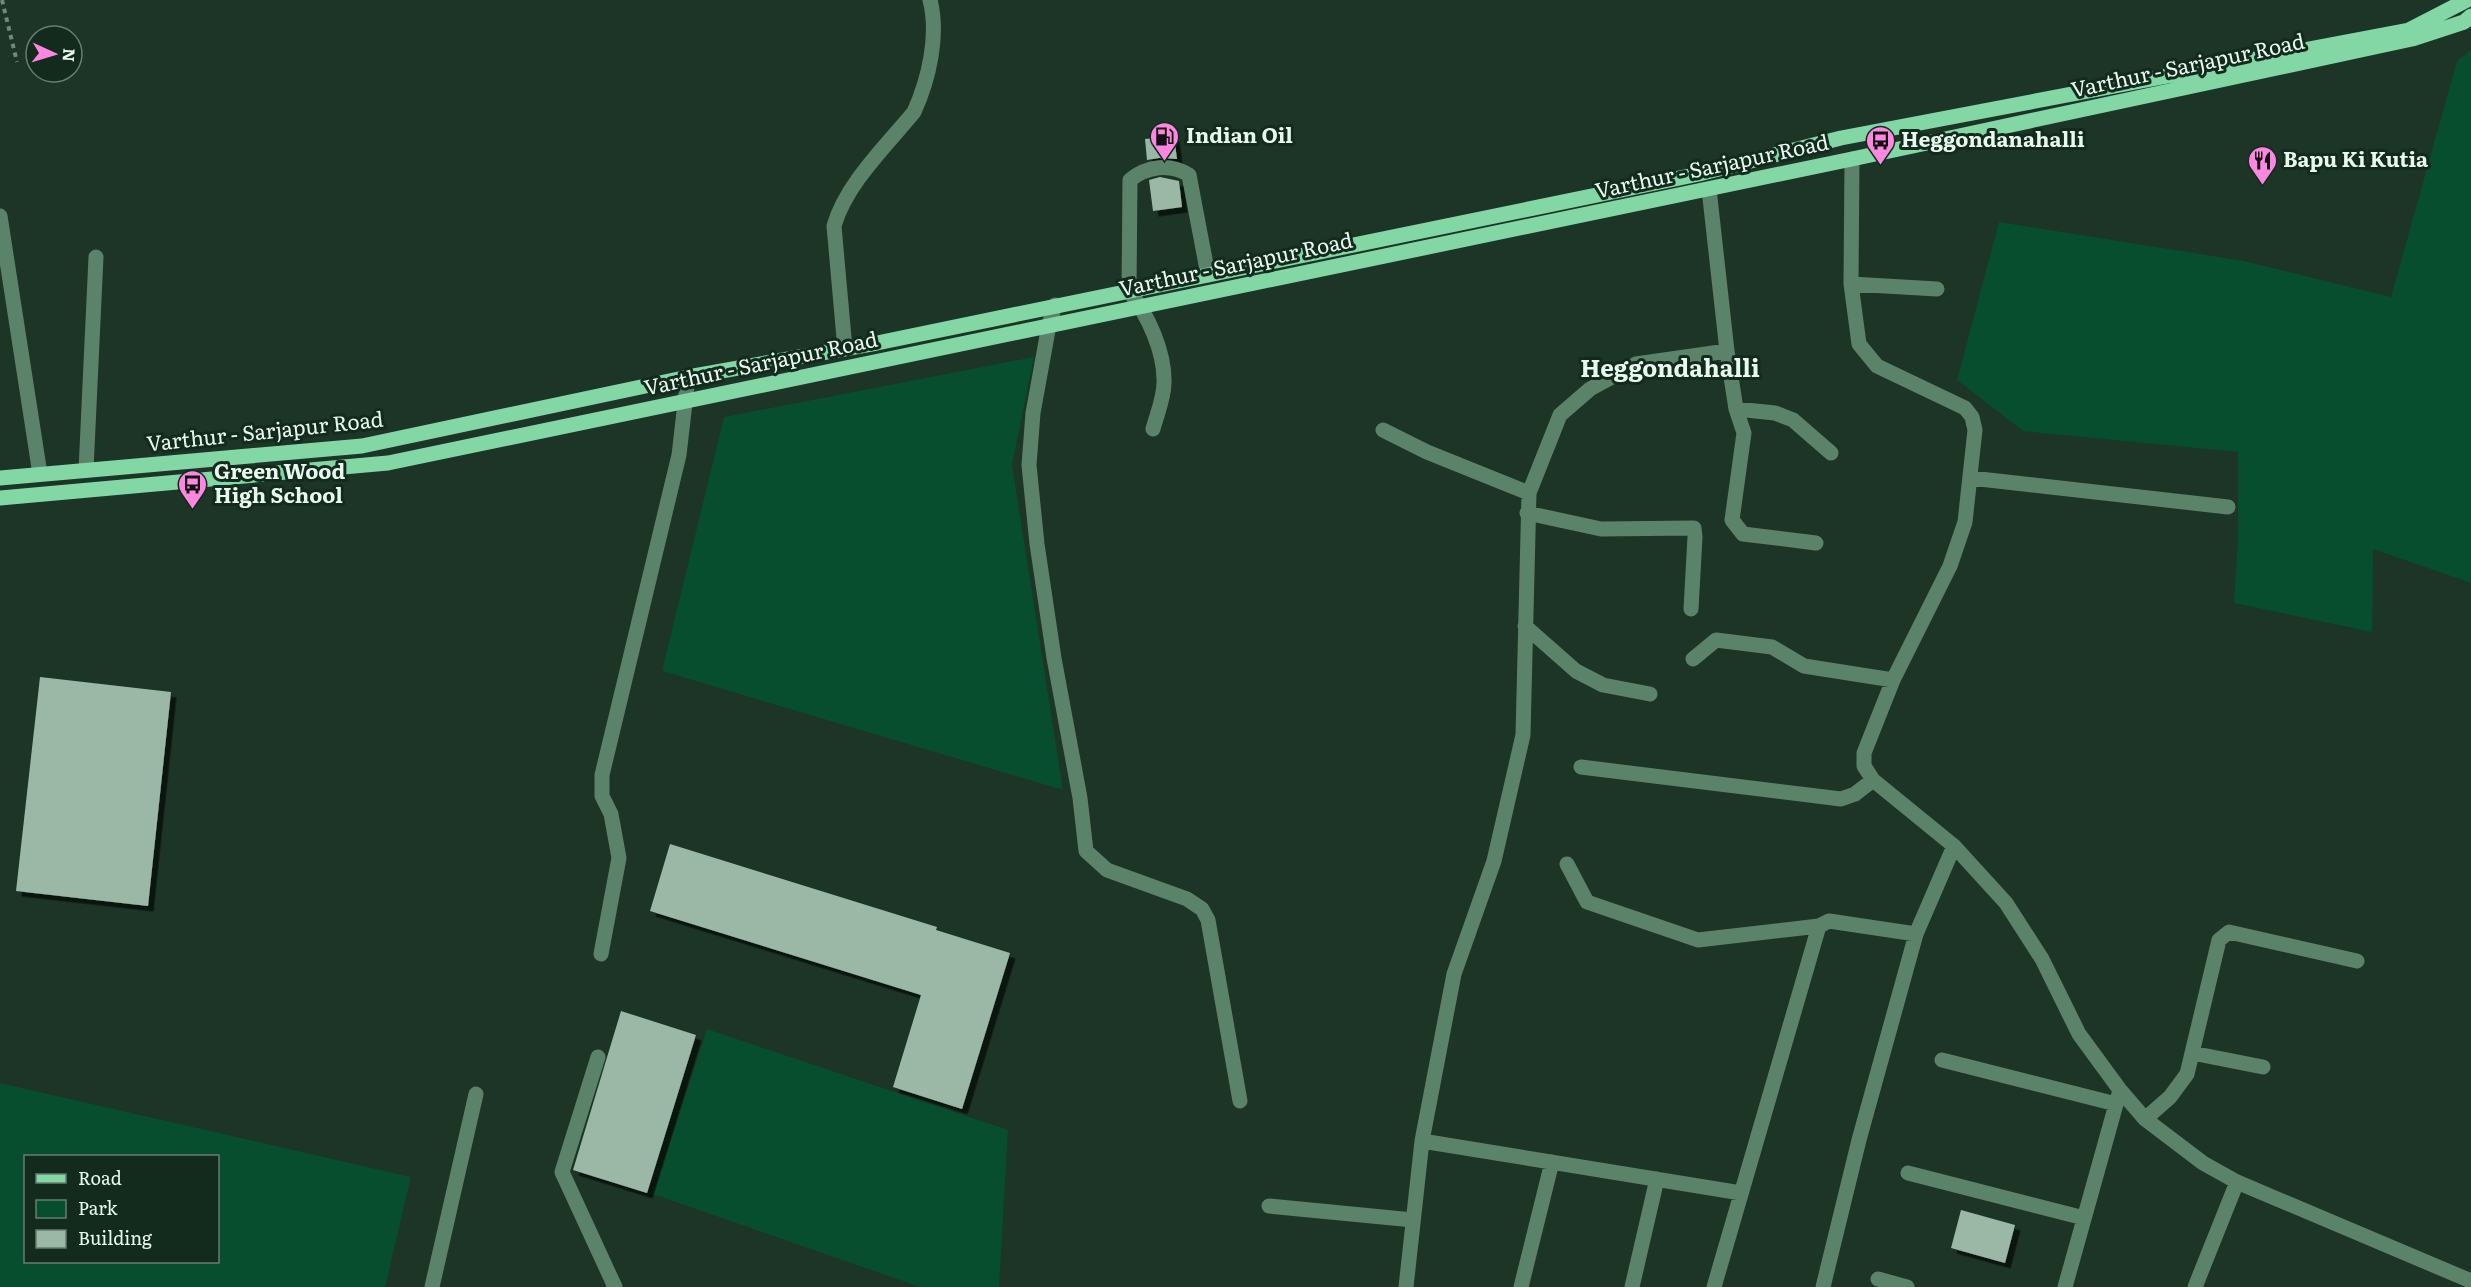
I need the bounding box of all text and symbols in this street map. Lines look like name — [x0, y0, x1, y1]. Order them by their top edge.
north arrow — [24, 24, 84, 84]
street label: Varthur - Sarjapur Road — [2068, 24, 2307, 103]
text: N — [58, 48, 82, 63]
place label: Indian Oil — [1186, 118, 1293, 149]
fuel station icon: Indian Oil — [1149, 120, 1181, 162]
place label: Heggondanahalli — [1901, 122, 2085, 153]
bus stop icon: Heggondanahalli — [1864, 124, 1896, 166]
street label: Varthur - Sarjapur Road — [1592, 125, 1831, 204]
place label: Bapu Ki Kutia — [2283, 142, 2429, 173]
restaurant icon: Bapu Ki Kutia — [2246, 144, 2278, 186]
street label: Varthur - Sarjapur Road — [1116, 223, 1355, 302]
street label: Varthur - Sarjapur Road — [641, 322, 880, 401]
district label: Heggondahalli — [1580, 349, 1760, 384]
street label: Varthur - Sarjapur Road — [145, 402, 385, 457]
place label: Green Wood High School — [214, 454, 345, 509]
bus stop icon: Green Wood High School — [177, 468, 209, 510]
legend — [24, 1155, 219, 1263]
text: Road — [78, 1164, 122, 1191]
text: Park — [78, 1194, 119, 1221]
text: Building — [78, 1224, 153, 1251]

